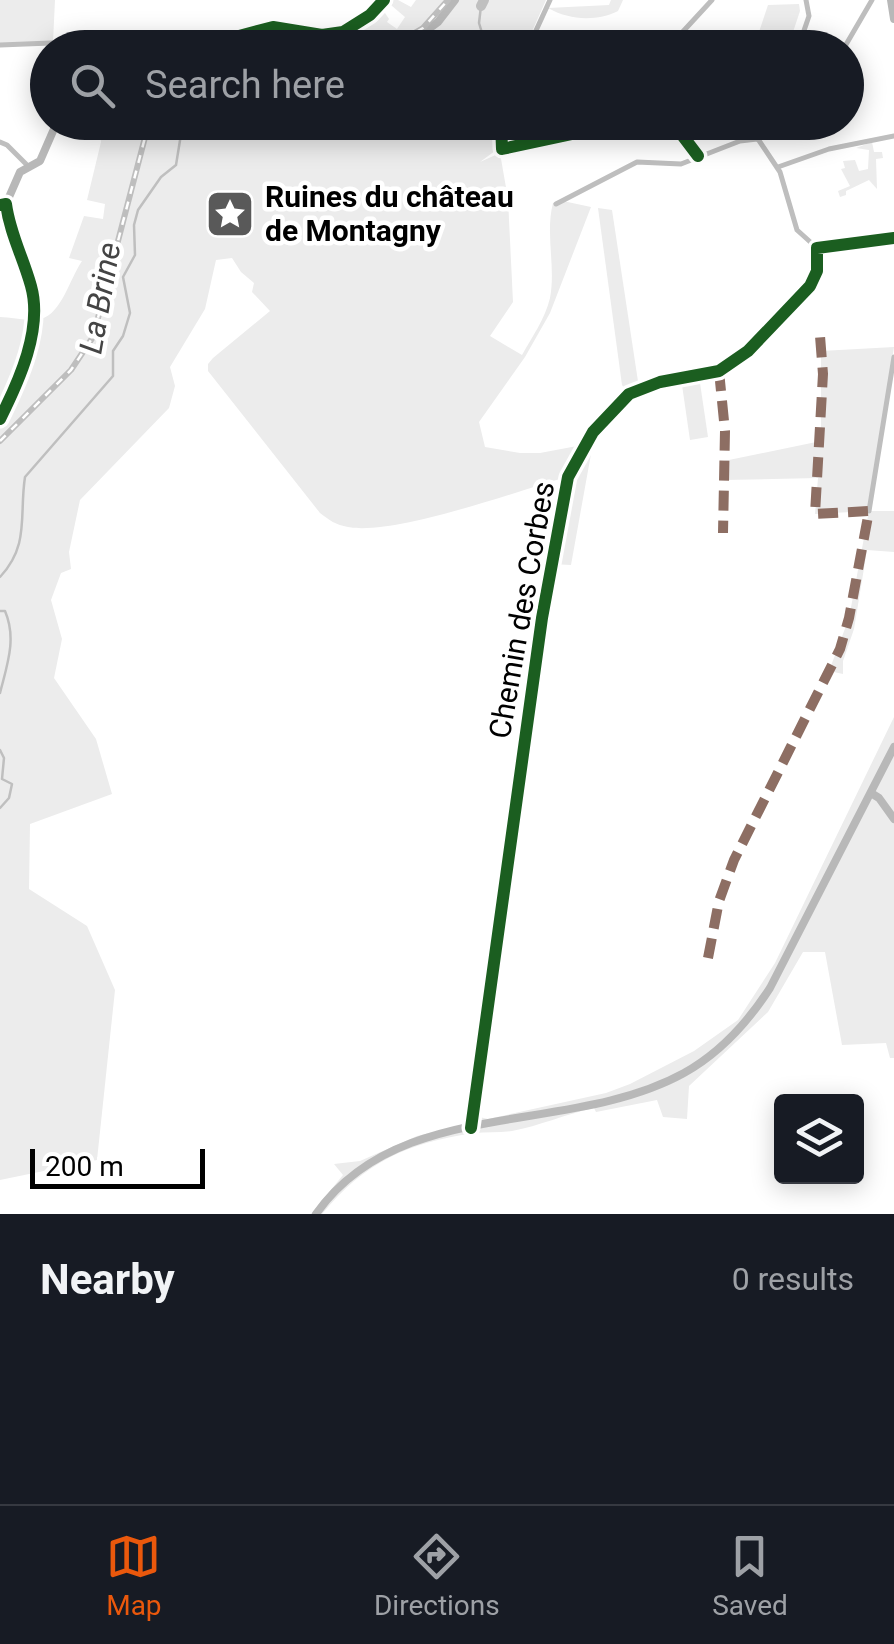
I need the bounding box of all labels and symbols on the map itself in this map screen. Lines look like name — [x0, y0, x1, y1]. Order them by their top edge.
place label: Ruines du château de Montagny — [265, 179, 514, 248]
place icon: Ruines du château de Montagny — [204, 188, 256, 240]
water label: La Brine — [72, 239, 128, 357]
street label: Chemin des Corbes — [482, 479, 561, 741]
scale bar — [30, 1144, 205, 1188]

